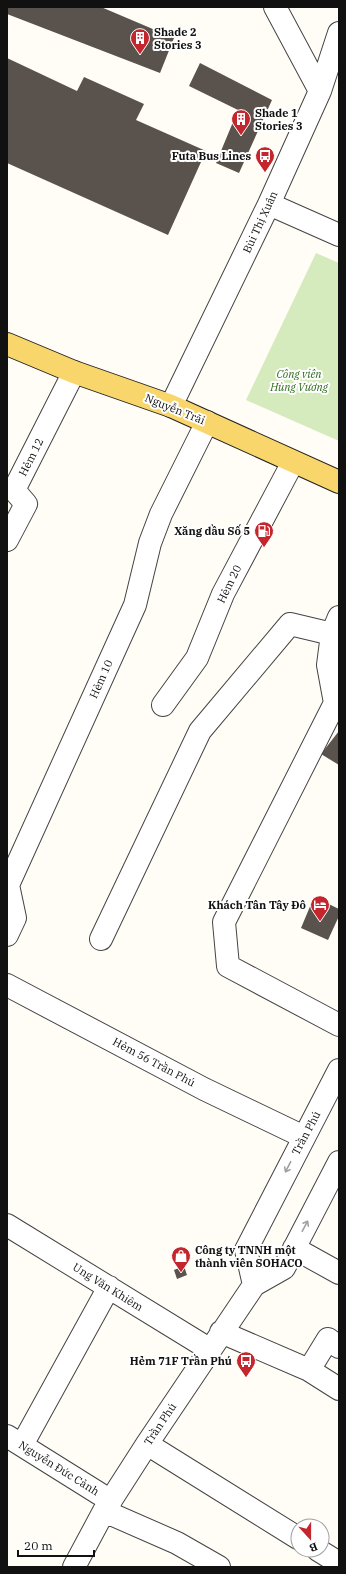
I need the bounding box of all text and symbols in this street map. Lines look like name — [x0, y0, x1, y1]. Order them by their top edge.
place label: Shade 2 Stories 3 — [154, 25, 202, 52]
building icon: Shade 2 Stories 3 — [129, 27, 151, 55]
place label: Shade 1 Stories 3 — [255, 106, 303, 133]
building icon: Shade 1 Stories 3 — [230, 108, 252, 136]
bus stop icon: Futa Bus Lines — [254, 145, 276, 173]
place label: Futa Bus Lines — [172, 149, 251, 163]
street label: Bùi Thị Xuân — [239, 189, 281, 255]
park label: Công viên Hùng Vương — [269, 367, 329, 394]
street label: Nguyễn Trãi — [143, 391, 208, 428]
street label: Hẻm 12 — [16, 436, 46, 478]
fuel station icon: Xăng dầu Số 5 — [253, 520, 275, 548]
place label: Xăng dầu Số 5 — [174, 523, 250, 538]
street label: Hẻm 20 — [214, 562, 244, 605]
street label: Hẻm 10 — [86, 657, 116, 700]
hotel icon: Khách Tân Tây Đô — [309, 894, 331, 922]
place label: Khách Tân Tây Đô — [208, 898, 306, 912]
street label: Hẻm 56 Trần Phú — [110, 1034, 198, 1090]
street label: Trần Phú — [289, 1108, 324, 1157]
one-way arrow — [284, 1160, 291, 1172]
one-way arrow — [302, 1221, 309, 1233]
place label: Công ty TNNH một thành viên SOHACO — [195, 1243, 303, 1270]
shop icon: Công ty TNNH một thành viên SOHACO — [170, 1245, 192, 1273]
street label: Ung Văn Khiêm — [70, 1260, 146, 1314]
bus stop icon: Hẻm 71F Trần Phú — [235, 1350, 257, 1378]
place label: Hẻm 71F Trần Phú — [130, 1353, 232, 1368]
street label: Trần Phú — [141, 1400, 179, 1448]
street label: Nguyễn Đức Cảnh — [16, 1438, 102, 1498]
north arrow — [290, 1518, 330, 1558]
scale bar — [18, 1532, 94, 1558]
text: 20 m — [24, 1538, 53, 1553]
text: B — [307, 1539, 320, 1555]

